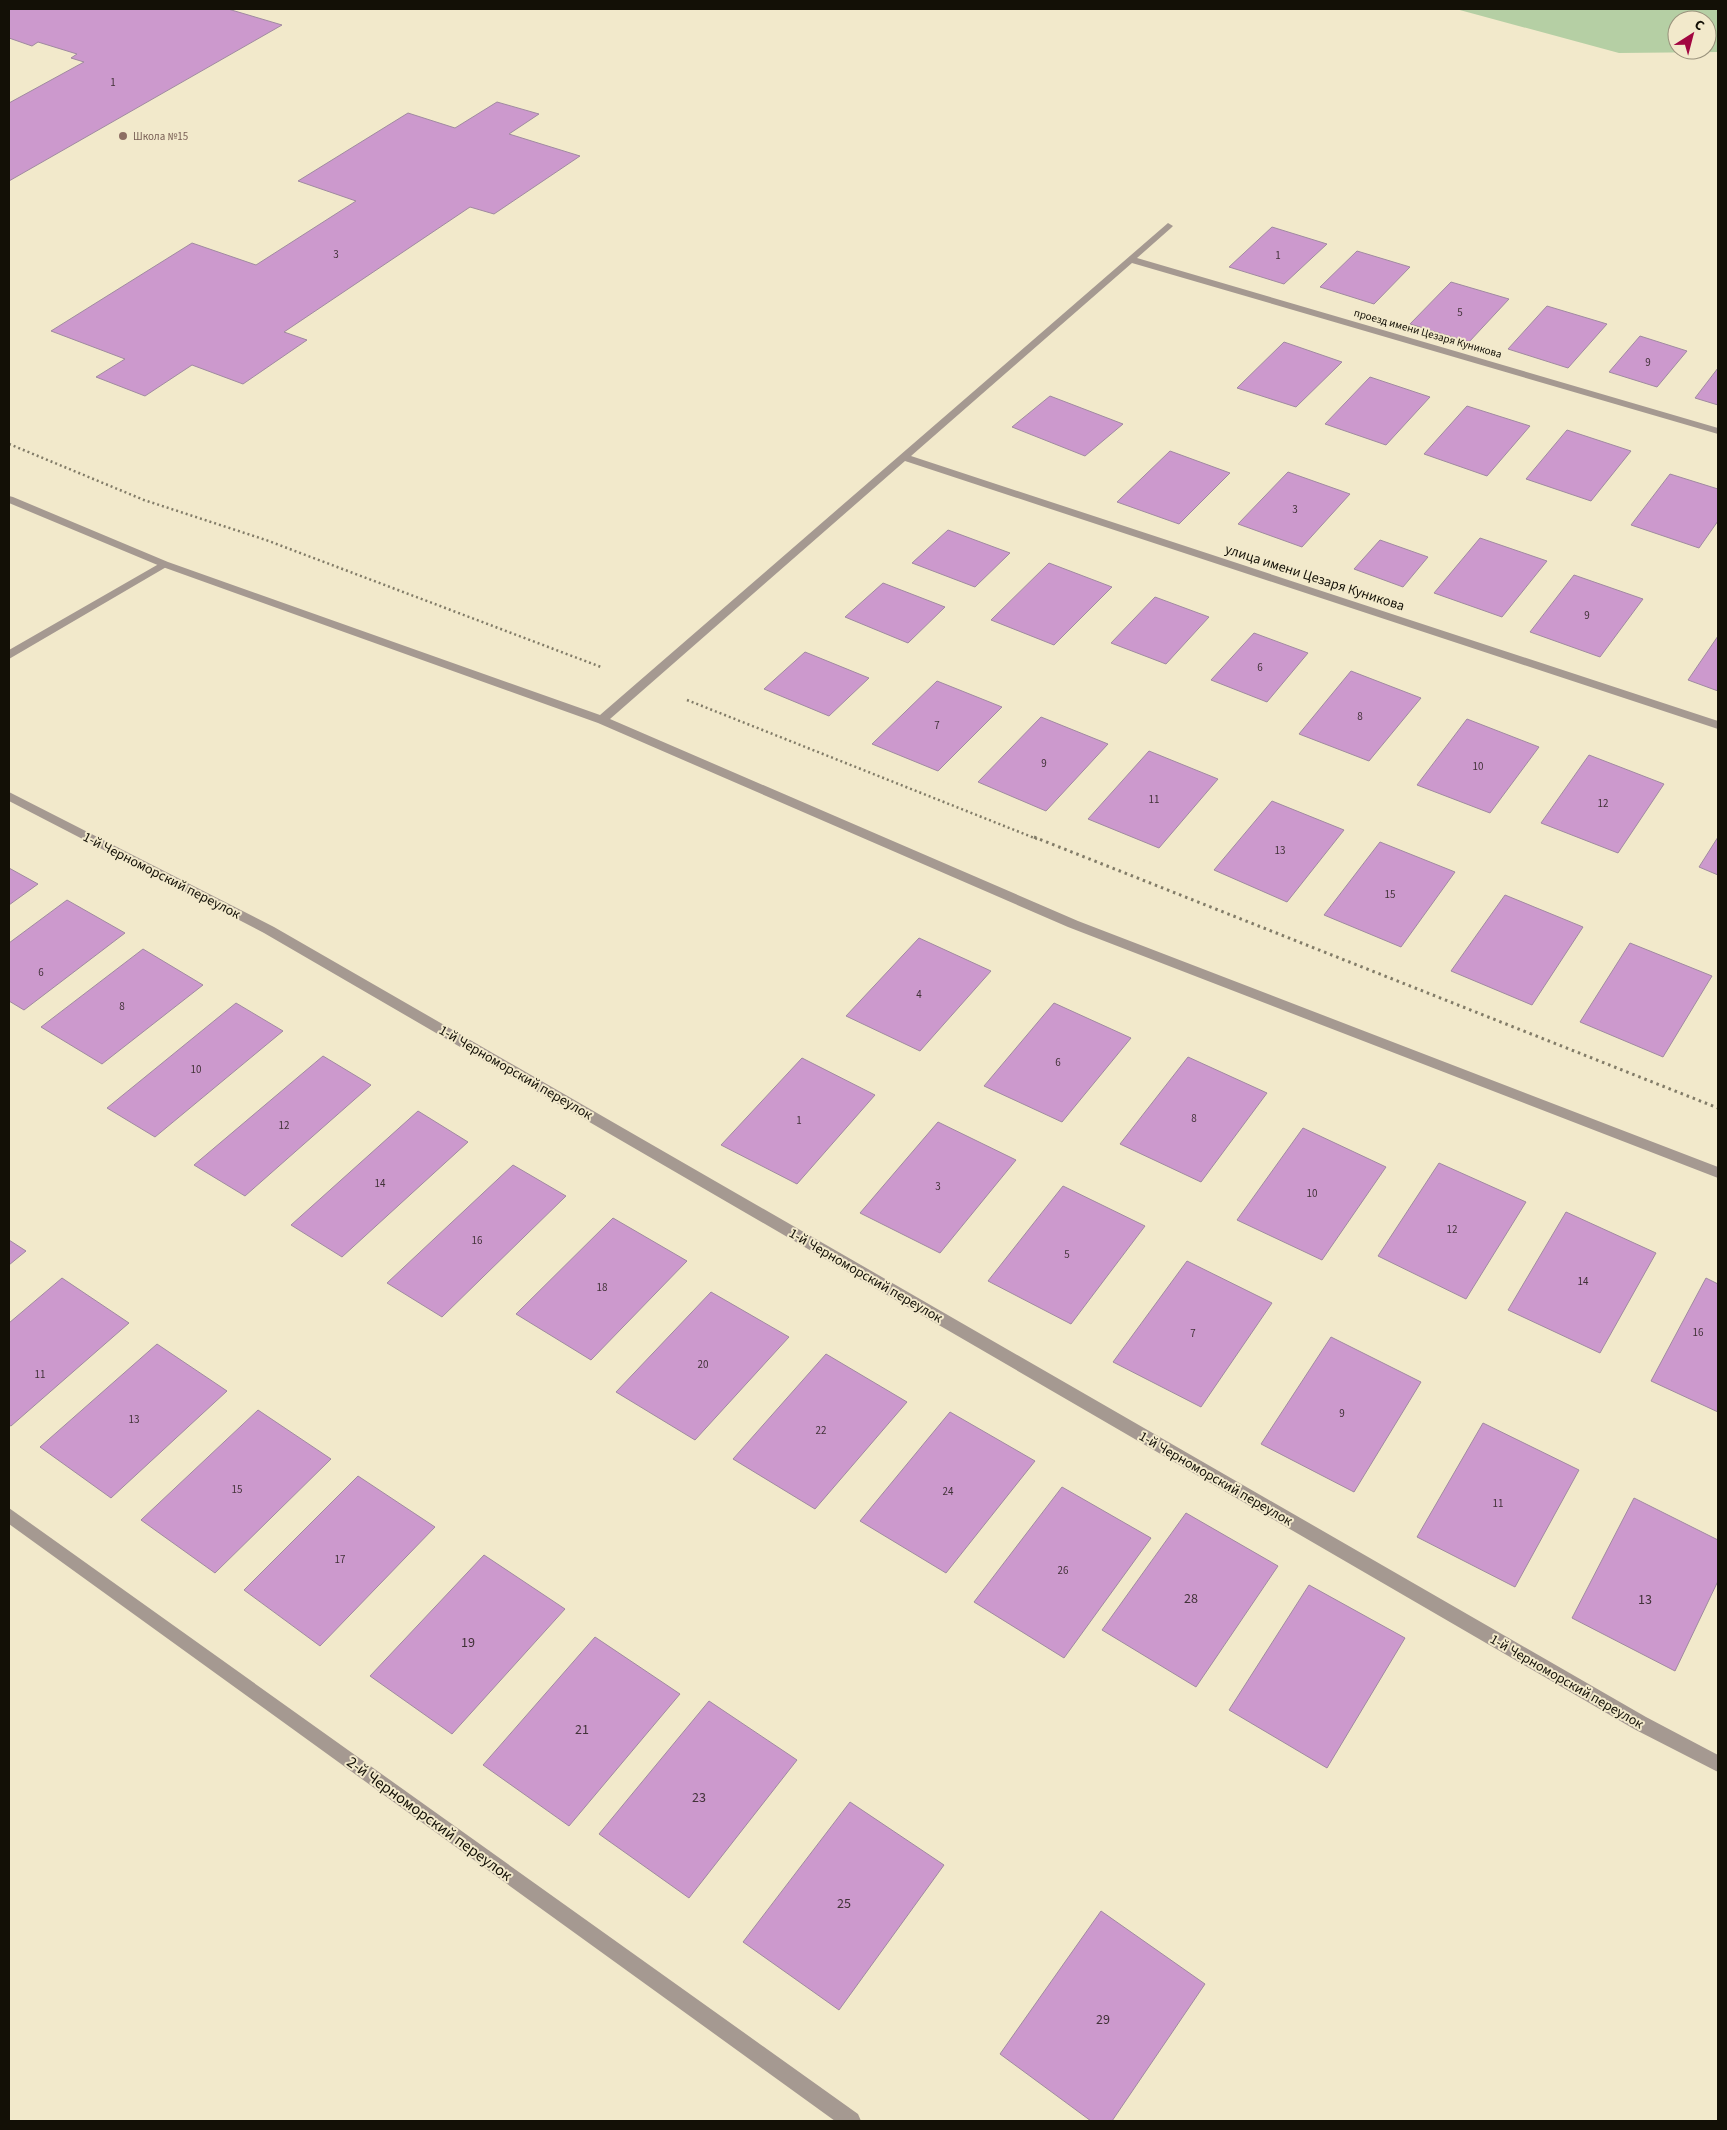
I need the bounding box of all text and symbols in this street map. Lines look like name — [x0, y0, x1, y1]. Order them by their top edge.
north arrow — [1667, 10, 1717, 60]
text: С — [1690, 15, 1708, 36]
house number: 1 — [110, 75, 116, 90]
place label: Школа №15 — [133, 129, 188, 144]
marker: Школа №15 — [117, 130, 129, 142]
house number: 3 — [333, 247, 339, 262]
house number: 1 — [1275, 248, 1281, 263]
street label: проезд имени Цезаря Куникова — [1352, 305, 1504, 362]
house number: 5 — [1457, 305, 1463, 320]
house number: 9 — [1645, 355, 1651, 370]
house number: 3 — [1292, 502, 1298, 517]
street label: улица имени Цезаря Куникова — [1222, 539, 1407, 616]
house number: 9 — [1584, 608, 1590, 623]
house number: 6 — [1257, 660, 1263, 675]
house number: 8 — [1357, 709, 1363, 724]
house number: 7 — [934, 718, 940, 733]
house number: 9 — [1041, 756, 1047, 771]
house number: 10 — [1473, 759, 1483, 774]
house number: 11 — [1149, 792, 1159, 807]
house number: 12 — [1598, 796, 1608, 811]
street label: 1-й Черноморский переулок — [79, 827, 244, 924]
house number: 13 — [1275, 843, 1285, 858]
house number: 15 — [1385, 887, 1395, 902]
house number: 6 — [38, 965, 44, 980]
house number: 4 — [916, 987, 922, 1002]
house number: 8 — [119, 999, 125, 1014]
street label: 1-й Черноморский переулок — [435, 1021, 596, 1125]
house number: 6 — [1055, 1055, 1061, 1070]
house number: 10 — [191, 1062, 201, 1077]
house number: 8 — [1191, 1111, 1197, 1126]
house number: 1 — [796, 1113, 802, 1128]
house number: 12 — [279, 1118, 289, 1133]
house number: 14 — [375, 1176, 386, 1191]
house number: 3 — [935, 1179, 941, 1194]
house number: 10 — [1307, 1186, 1317, 1201]
house number: 12 — [1447, 1222, 1457, 1237]
street label: 1-й Черноморский переулок — [785, 1224, 946, 1328]
house number: 16 — [472, 1233, 483, 1248]
house number: 5 — [1064, 1247, 1070, 1262]
house number: 14 — [1578, 1274, 1589, 1289]
house number: 18 — [597, 1280, 608, 1295]
house number: 16 — [1693, 1325, 1704, 1340]
house number: 7 — [1190, 1326, 1196, 1341]
house number: 20 — [698, 1357, 708, 1372]
house number: 11 — [35, 1367, 45, 1382]
house number: 9 — [1339, 1406, 1345, 1421]
house number: 13 — [129, 1412, 139, 1427]
house number: 22 — [816, 1423, 826, 1438]
street label: 1-й Черноморский переулок — [1135, 1427, 1296, 1531]
house number: 15 — [232, 1482, 242, 1497]
house number: 24 — [943, 1484, 954, 1499]
house number: 11 — [1493, 1496, 1503, 1511]
house number: 17 — [335, 1552, 345, 1567]
house number: 26 — [1058, 1563, 1069, 1578]
house number: 28 — [1184, 1589, 1198, 1609]
house number: 13 — [1638, 1590, 1652, 1610]
street label: 1-й Черноморский переулок — [1486, 1630, 1647, 1734]
house number: 19 — [461, 1633, 475, 1653]
house number: 21 — [575, 1720, 589, 1740]
street label: 2-й Черноморский переулок — [342, 1751, 517, 1886]
house number: 23 — [692, 1788, 706, 1808]
house number: 25 — [837, 1894, 851, 1914]
house number: 29 — [1096, 2010, 1110, 2030]

